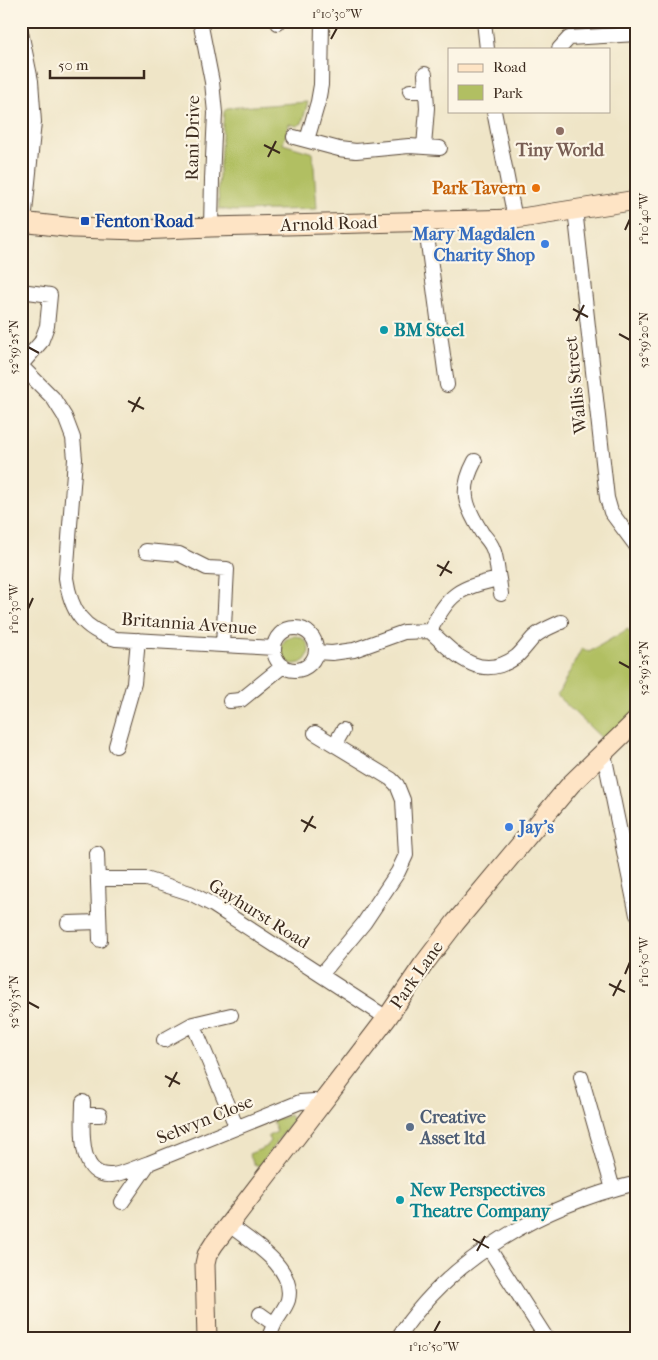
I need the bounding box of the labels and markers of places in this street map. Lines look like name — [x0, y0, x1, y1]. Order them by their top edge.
marker: Tiny World — [554, 125, 566, 137]
place label: Tiny World — [515, 140, 605, 161]
place label: Park Tavern — [432, 178, 527, 199]
marker: Park Tavern — [530, 182, 542, 194]
place label: Fenton Road — [94, 211, 195, 232]
marker: Fenton Road — [79, 215, 91, 227]
place label: Mary Magdalen Charity Shop — [412, 224, 536, 266]
marker: Mary Magdalen Charity Shop — [539, 238, 551, 250]
place label: BM Steel — [394, 320, 465, 341]
marker: BM Steel — [378, 324, 390, 336]
place label: Jay's — [517, 817, 554, 838]
marker: Jay's — [503, 821, 515, 833]
place label: Creative Asset ltd — [419, 1107, 486, 1149]
marker: Creative Asset ltd — [404, 1121, 416, 1133]
place label: New Perspectives Theatre Company — [409, 1180, 552, 1222]
marker: New Perspectives Theatre Company — [394, 1194, 406, 1206]

